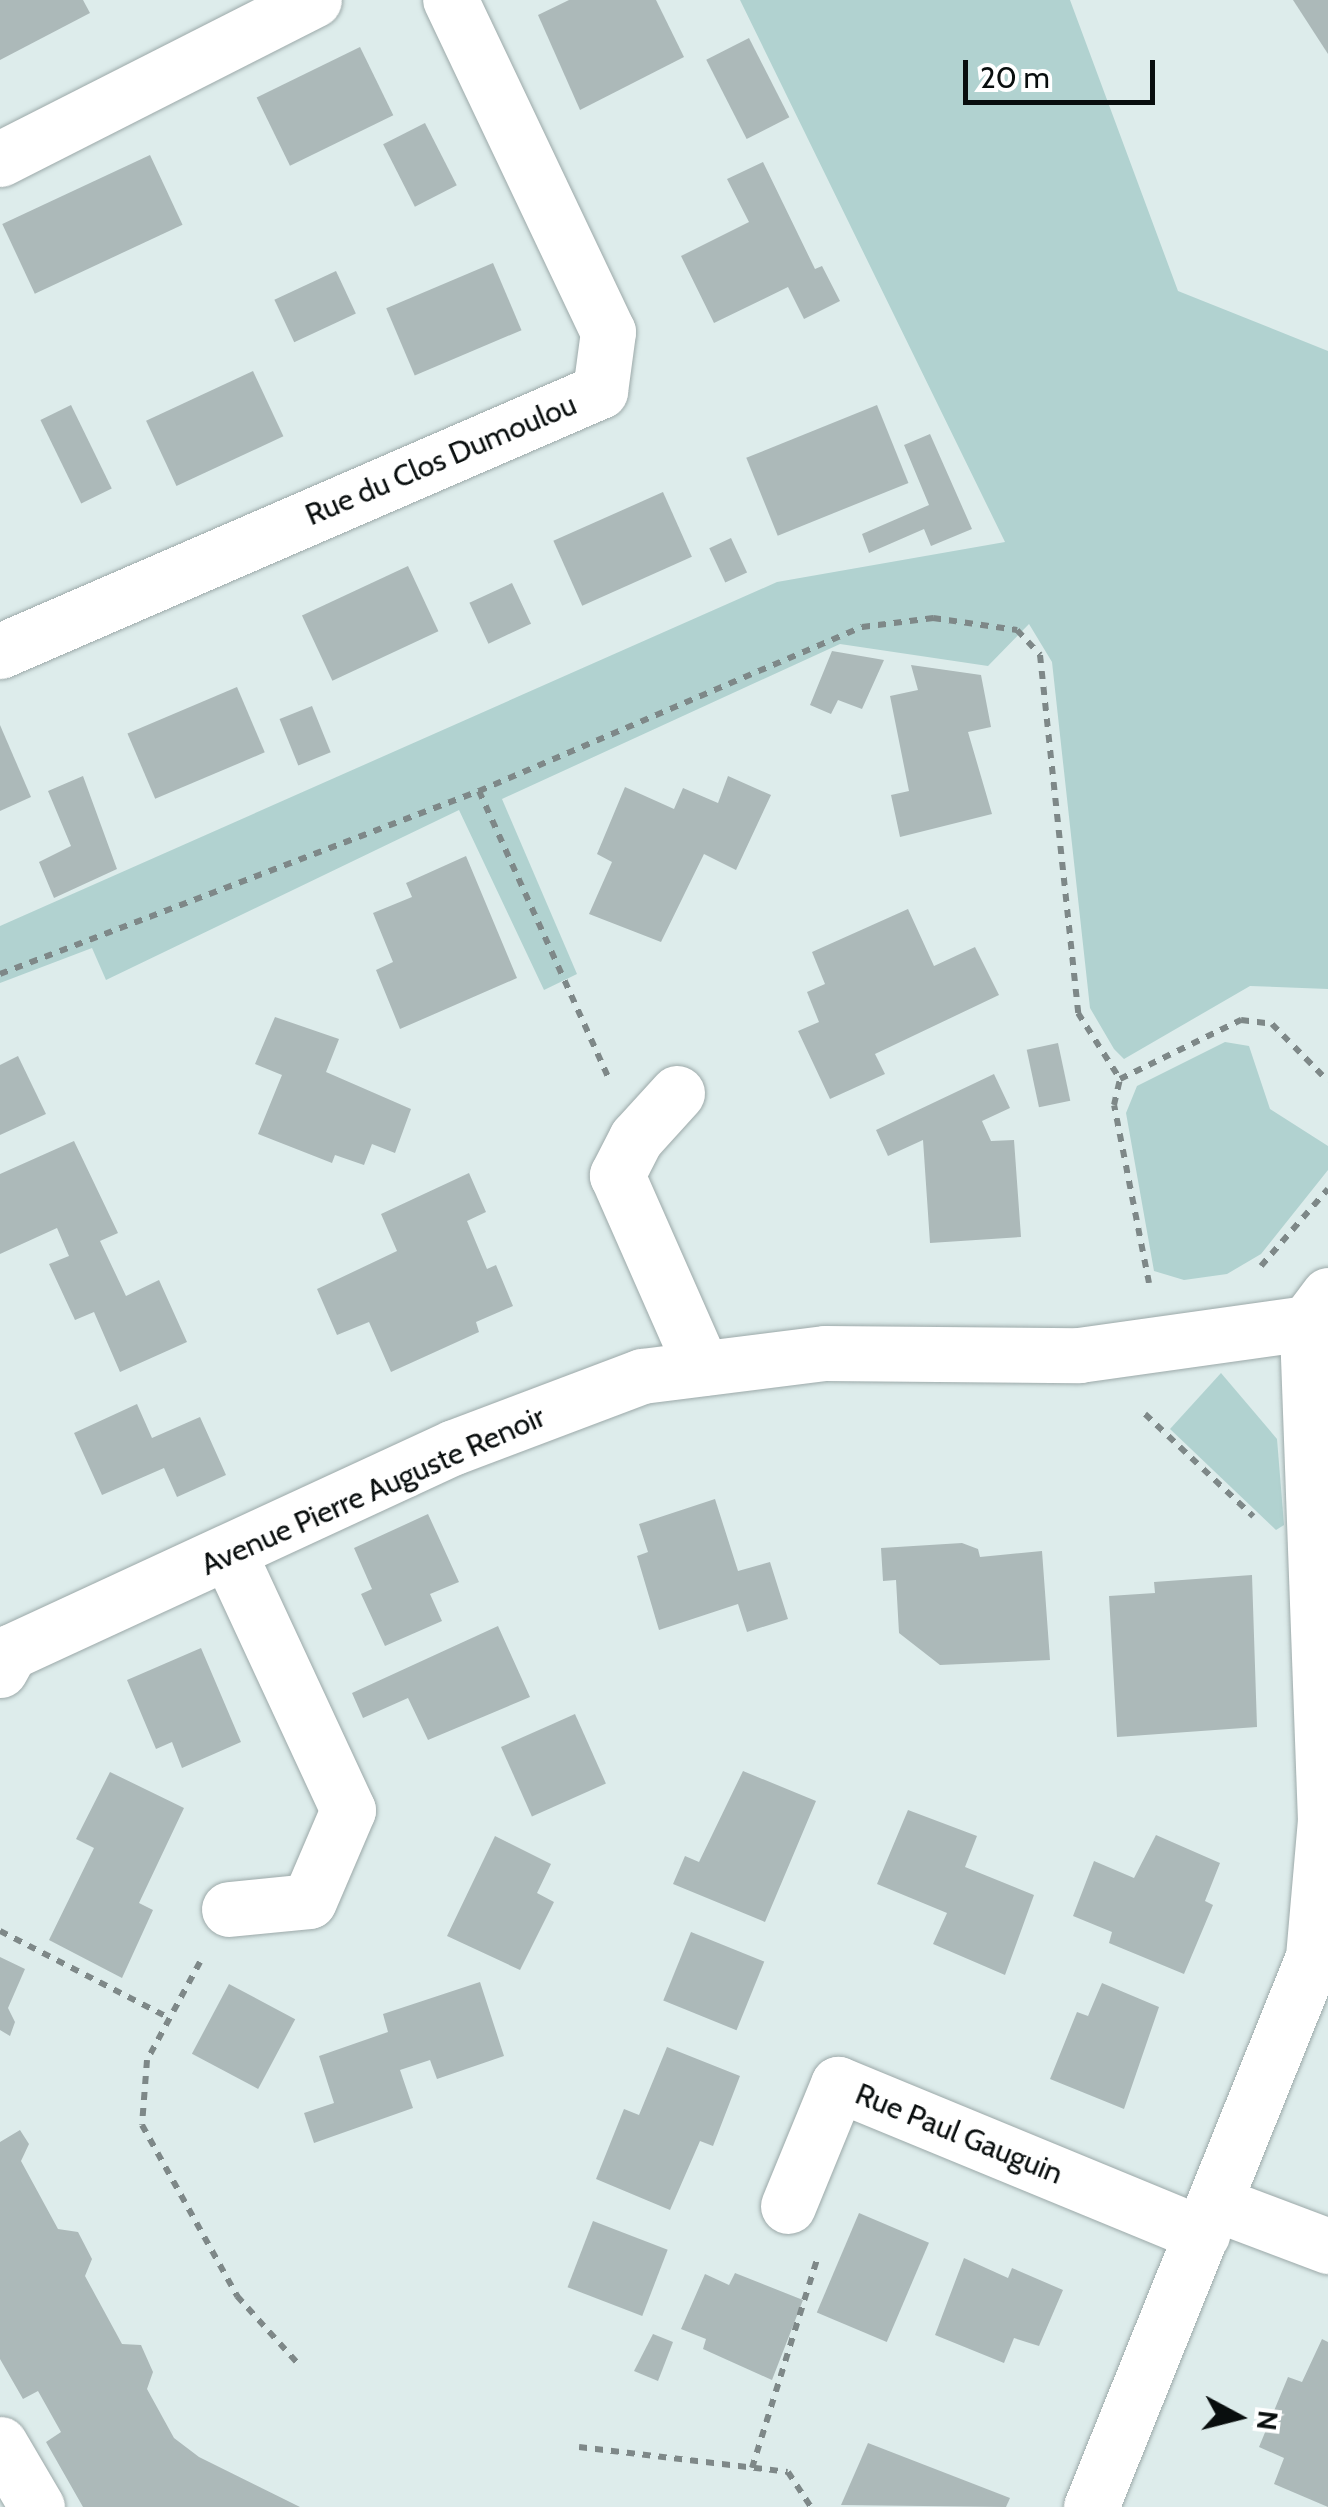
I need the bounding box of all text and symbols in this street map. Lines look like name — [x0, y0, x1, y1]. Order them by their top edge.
scale bar — [968, 40, 1160, 102]
text: 20 m — [980, 59, 1050, 96]
street label: Rue du Clos Dumoulou — [300, 387, 582, 533]
street label: Avenue Pierre Auguste Renoir — [196, 1399, 550, 1583]
street label: Rue Paul Gauguin — [850, 2076, 1068, 2192]
north arrow — [1188, 2367, 1288, 2467]
text: N — [1250, 2409, 1286, 2433]

